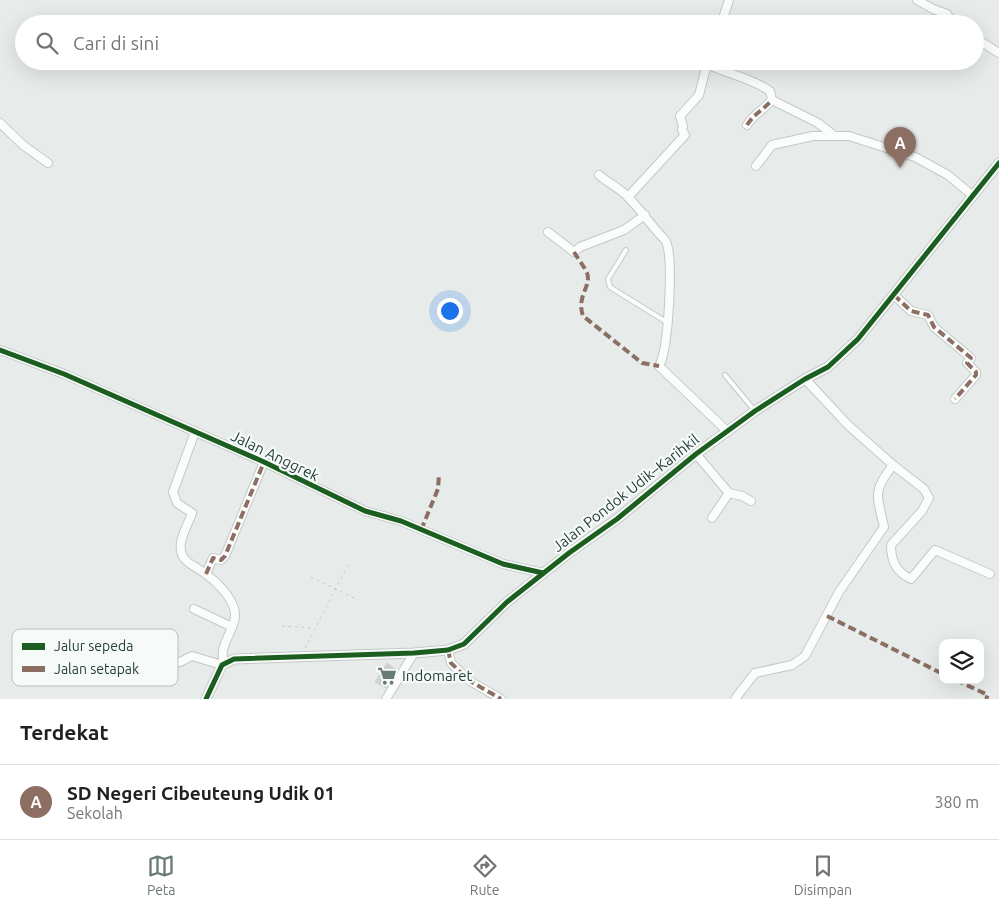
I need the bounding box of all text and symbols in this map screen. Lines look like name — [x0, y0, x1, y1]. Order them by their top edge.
search box — [15, 15, 984, 70]
icon: search — [33, 29, 61, 57]
text: Cari di sini — [73, 32, 159, 54]
pin: A — [884, 127, 916, 168]
your location — [437, 298, 463, 324]
street label: Jalan Anggrek — [228, 427, 322, 484]
street label: Jalan Pondok Udik–Karihkil — [549, 430, 702, 555]
legend — [12, 629, 178, 686]
text: Jalur sepeda — [54, 638, 133, 654]
map controls — [939, 639, 984, 684]
button: layers — [939, 639, 984, 684]
text: Jalan setapak — [54, 661, 139, 677]
supermarket icon: Indomaret — [376, 665, 398, 687]
place label: Indomaret — [402, 667, 473, 684]
text: Terdekat — [20, 720, 108, 744]
text: SD Negeri Cibeuteung Udik 01 — [67, 782, 335, 804]
text: A — [30, 793, 42, 811]
text: 380 m — [934, 793, 979, 811]
text: Sekolah — [67, 804, 123, 822]
tab: Peta — [147, 852, 176, 898]
tab: Rute — [470, 852, 500, 898]
tab: Disimpan — [794, 852, 852, 898]

